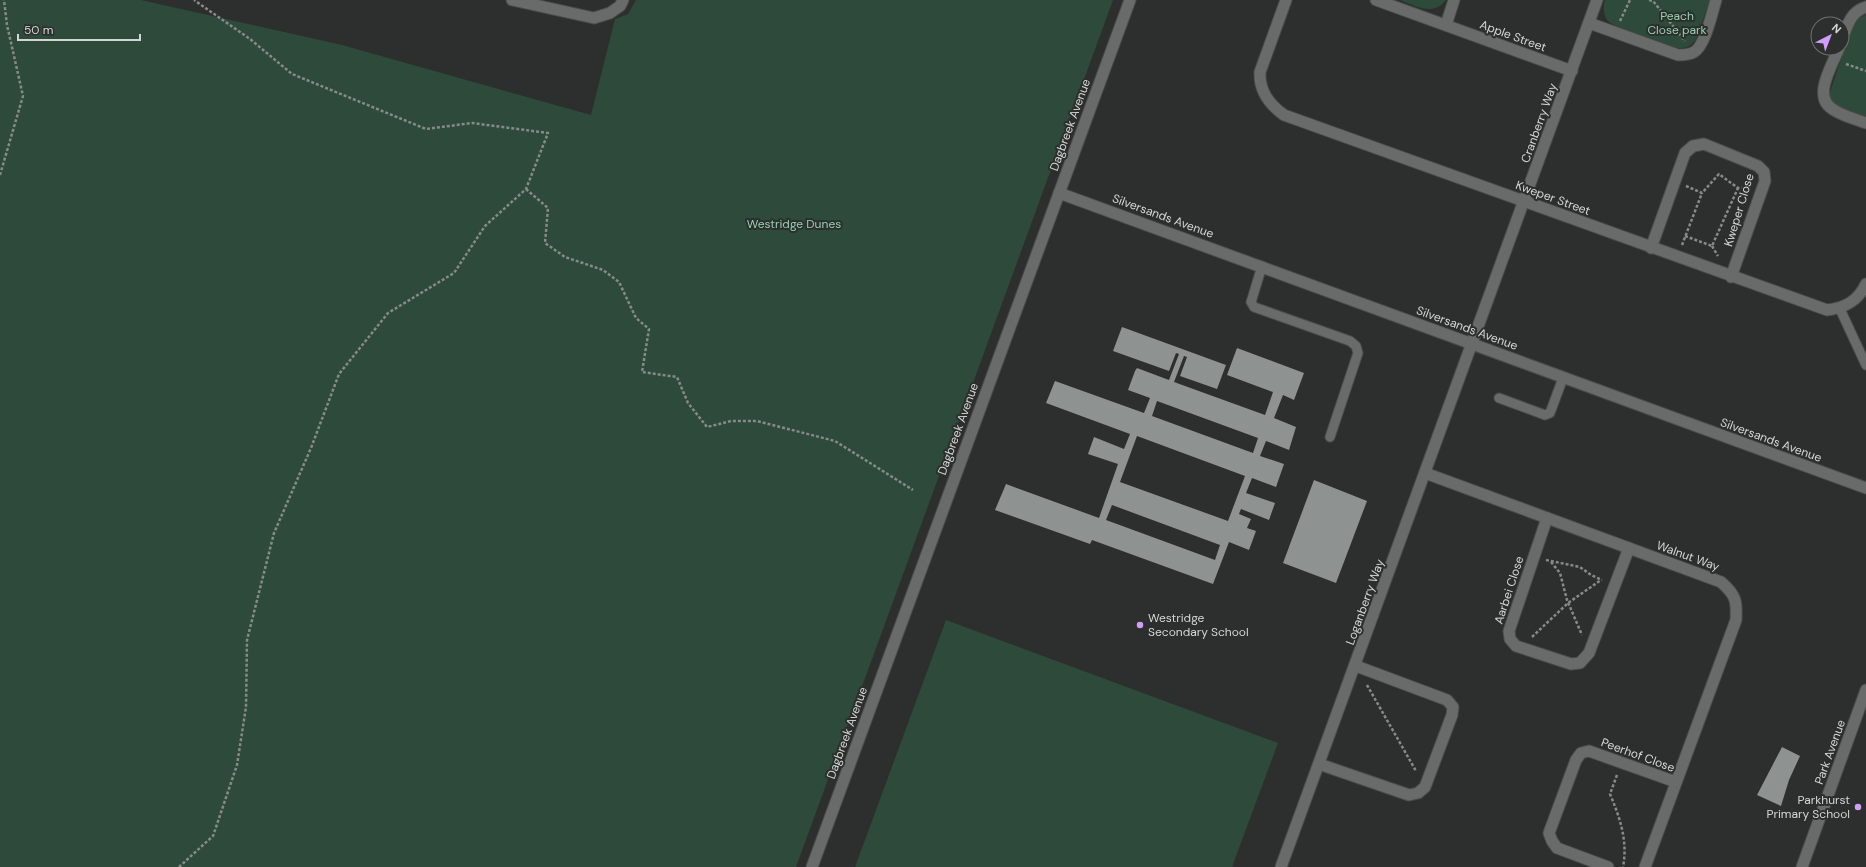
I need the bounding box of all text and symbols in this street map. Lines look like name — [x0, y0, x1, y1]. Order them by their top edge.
park label: Peach Close park — [1648, 8, 1706, 38]
scale bar — [18, 16, 140, 42]
north arrow — [1810, 16, 1850, 56]
street label: Apple Street — [1478, 17, 1549, 56]
text: N — [1829, 21, 1844, 36]
text: 50 m — [24, 22, 53, 38]
street label: Dagbreek Avenue — [1046, 77, 1094, 173]
street label: Cranberry Way — [1517, 81, 1561, 165]
street label: Kweper Close — [1720, 171, 1758, 248]
street label: Kweper Street — [1513, 177, 1593, 219]
street label: Silversands Avenue — [1110, 190, 1216, 242]
park label: Westridge Dunes — [747, 216, 841, 232]
street label: Silversands Avenue — [1414, 302, 1520, 354]
street label: Dagbreek Avenue — [934, 381, 982, 477]
street label: Silversands Avenue — [1718, 414, 1824, 466]
street label: Walnut Way — [1654, 537, 1722, 575]
street label: Aarbei Close — [1491, 554, 1528, 626]
street label: Loganberry Way — [1342, 557, 1388, 647]
place label: Westridge Secondary School — [1148, 610, 1249, 640]
marker: Westridge Secondary School — [1135, 620, 1145, 630]
street label: Dagbreek Avenue — [823, 685, 871, 781]
street label: Park Avenue — [1811, 717, 1849, 787]
street label: Peerhof Close — [1599, 734, 1677, 776]
place label: Parkhurst Primary School — [1767, 792, 1850, 822]
marker: Parkhurst Primary School — [1853, 802, 1863, 812]

